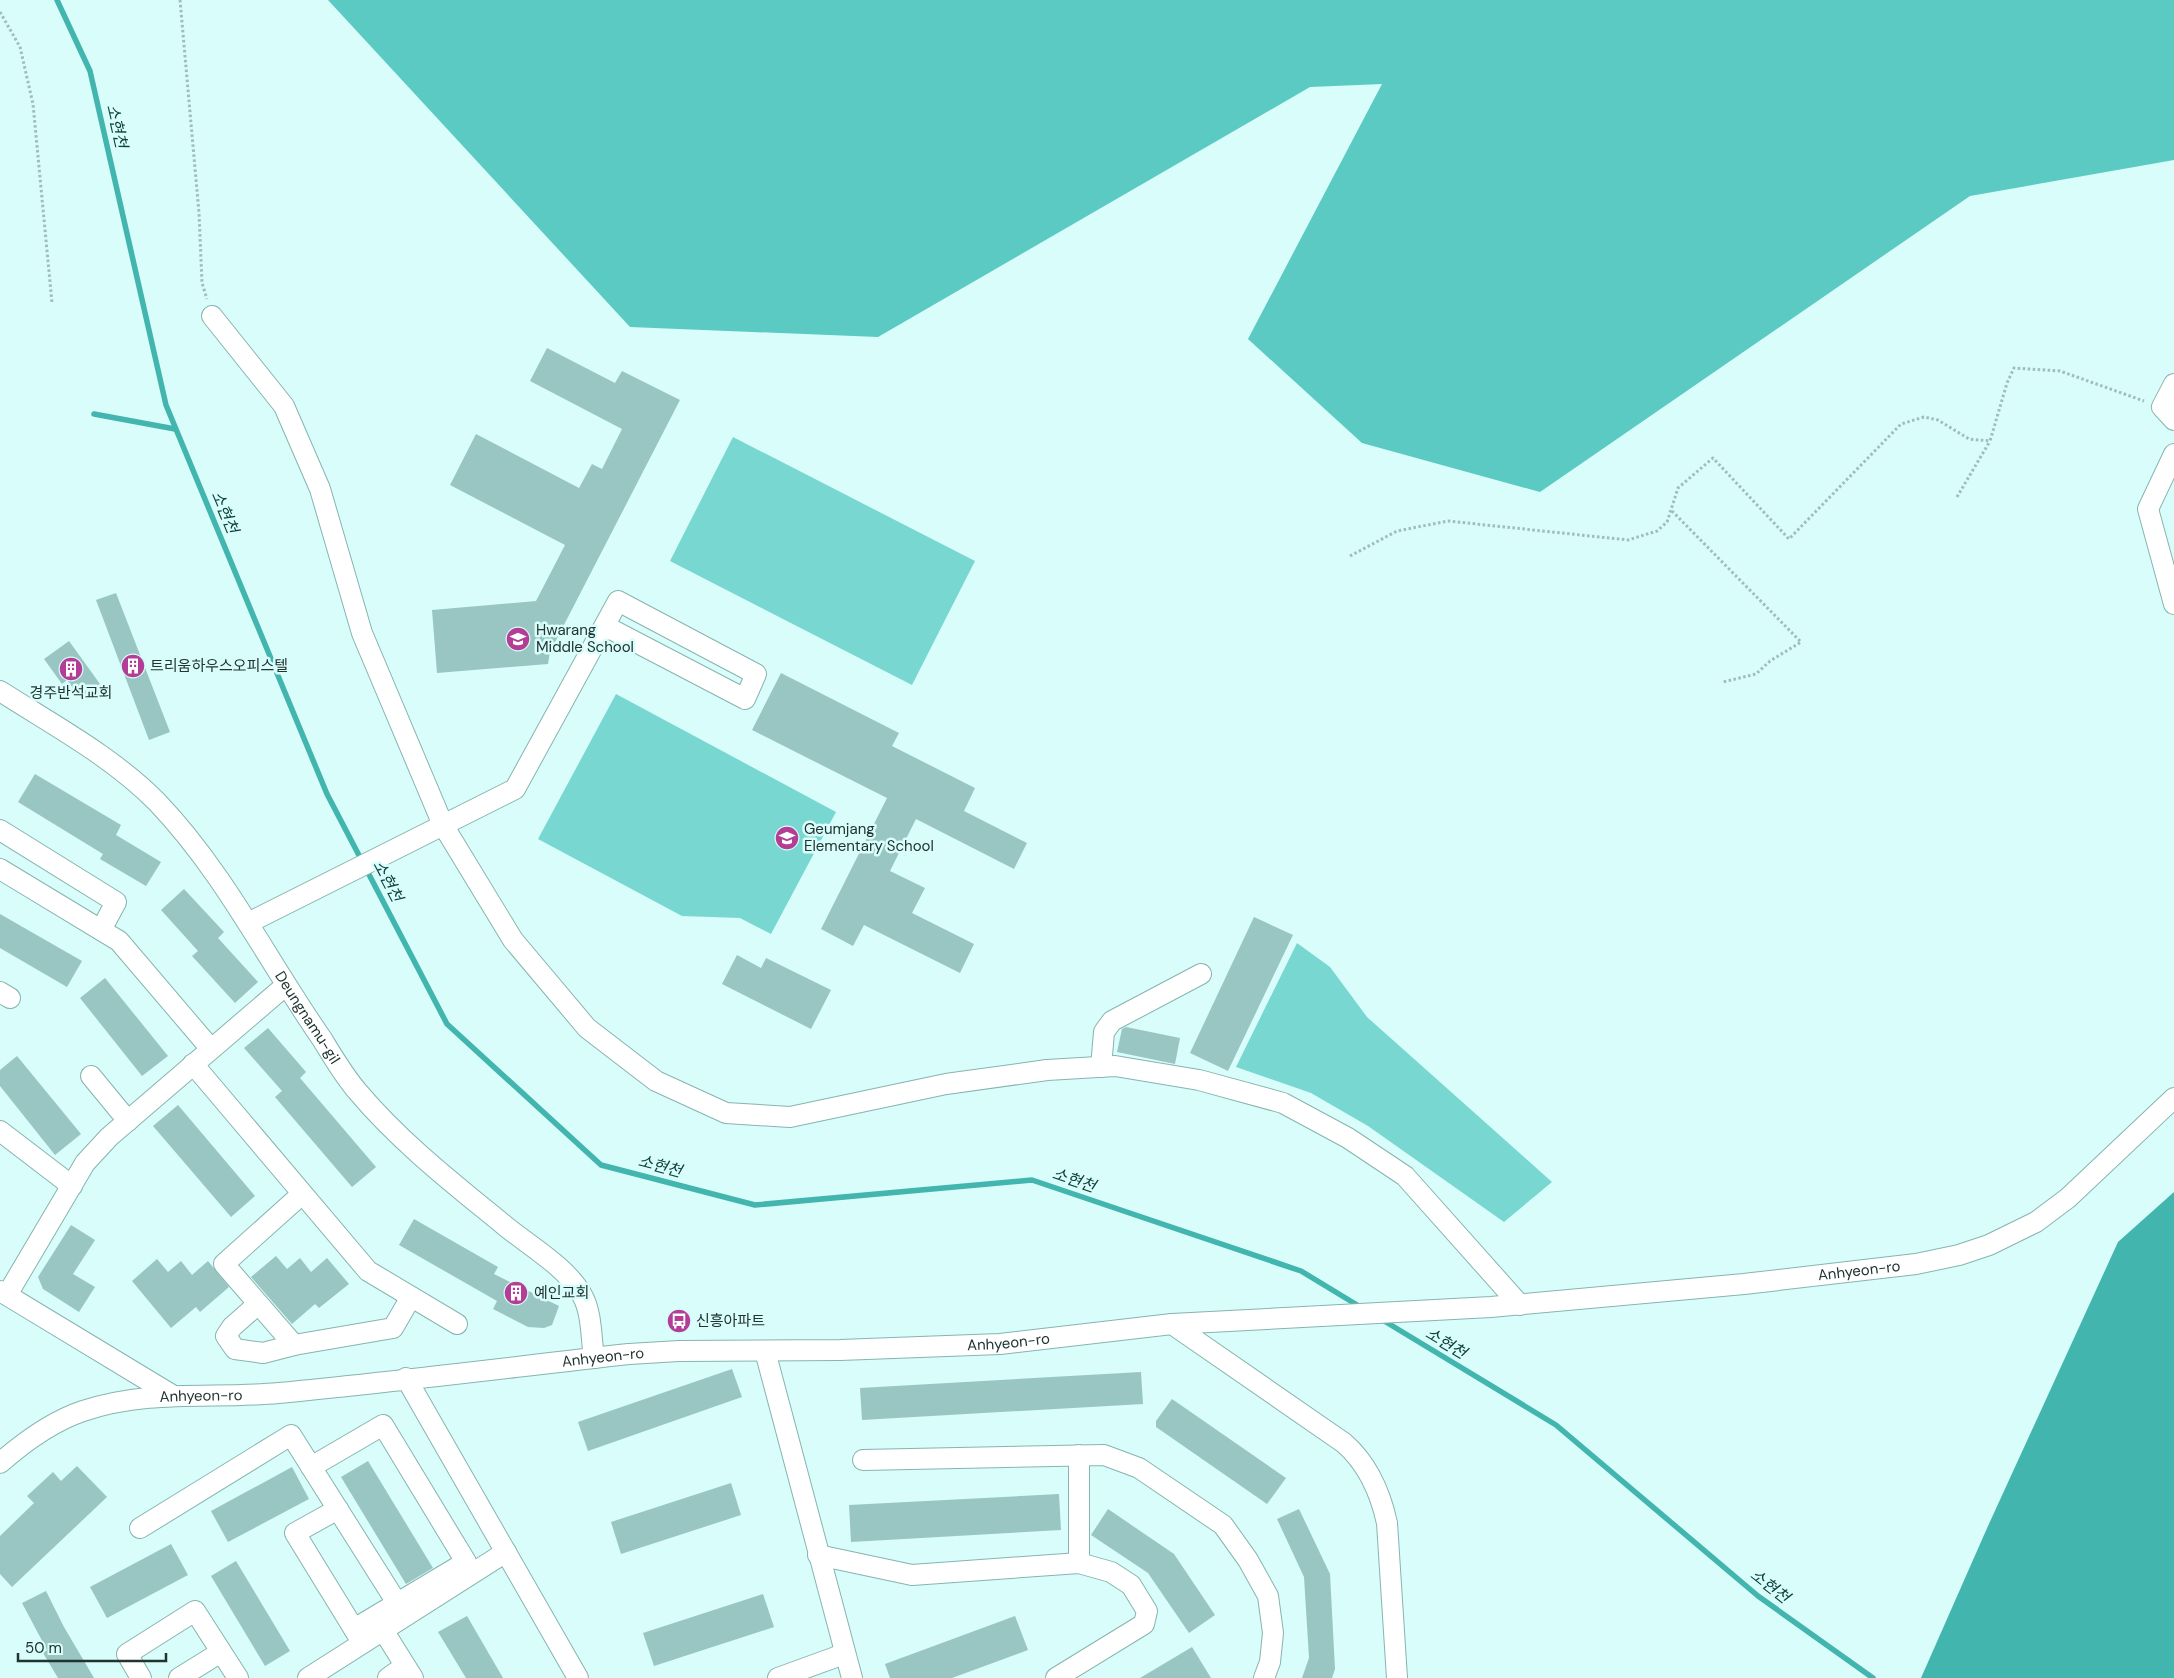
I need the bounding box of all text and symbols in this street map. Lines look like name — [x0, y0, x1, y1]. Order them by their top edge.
water label: 소현천 — [102, 102, 133, 152]
water label: 소현천 — [207, 488, 244, 539]
place label: Hwarang Middle School — [536, 620, 634, 657]
school or university icon: Hwarang Middle School — [505, 626, 531, 652]
building icon: 트리움하우스오피스텔 — [120, 653, 146, 679]
building icon: 경주반석교회 — [58, 656, 84, 682]
place label: 트리움하우스오피스텔 — [150, 656, 288, 676]
place label: 경주반석교회 — [30, 683, 112, 703]
place label: Geumjang Elementary School — [804, 819, 934, 856]
school or university icon: Geumjang Elementary School — [774, 825, 800, 851]
water label: 소현천 — [368, 857, 409, 907]
street label: Deungnamu-gil — [270, 967, 345, 1068]
water label: 소현천 — [636, 1150, 686, 1182]
water label: 소현천 — [1050, 1163, 1100, 1198]
street label: Anhyeon-ro — [1817, 1256, 1902, 1285]
building icon: 예인교회 — [503, 1280, 529, 1306]
place label: 예인교회 — [534, 1283, 589, 1303]
bus stop icon: 신흥아파트 — [666, 1308, 692, 1334]
place label: 신흥아파트 — [696, 1311, 765, 1331]
water label: 소현천 — [1422, 1323, 1472, 1365]
street label: Anhyeon-ro — [967, 1328, 1051, 1355]
street label: Anhyeon-ro — [561, 1343, 645, 1372]
street label: Anhyeon-ro — [159, 1385, 243, 1407]
water label: 소현천 — [1746, 1564, 1796, 1609]
scale bar — [18, 1630, 165, 1662]
text: 50 m — [25, 1638, 62, 1658]

